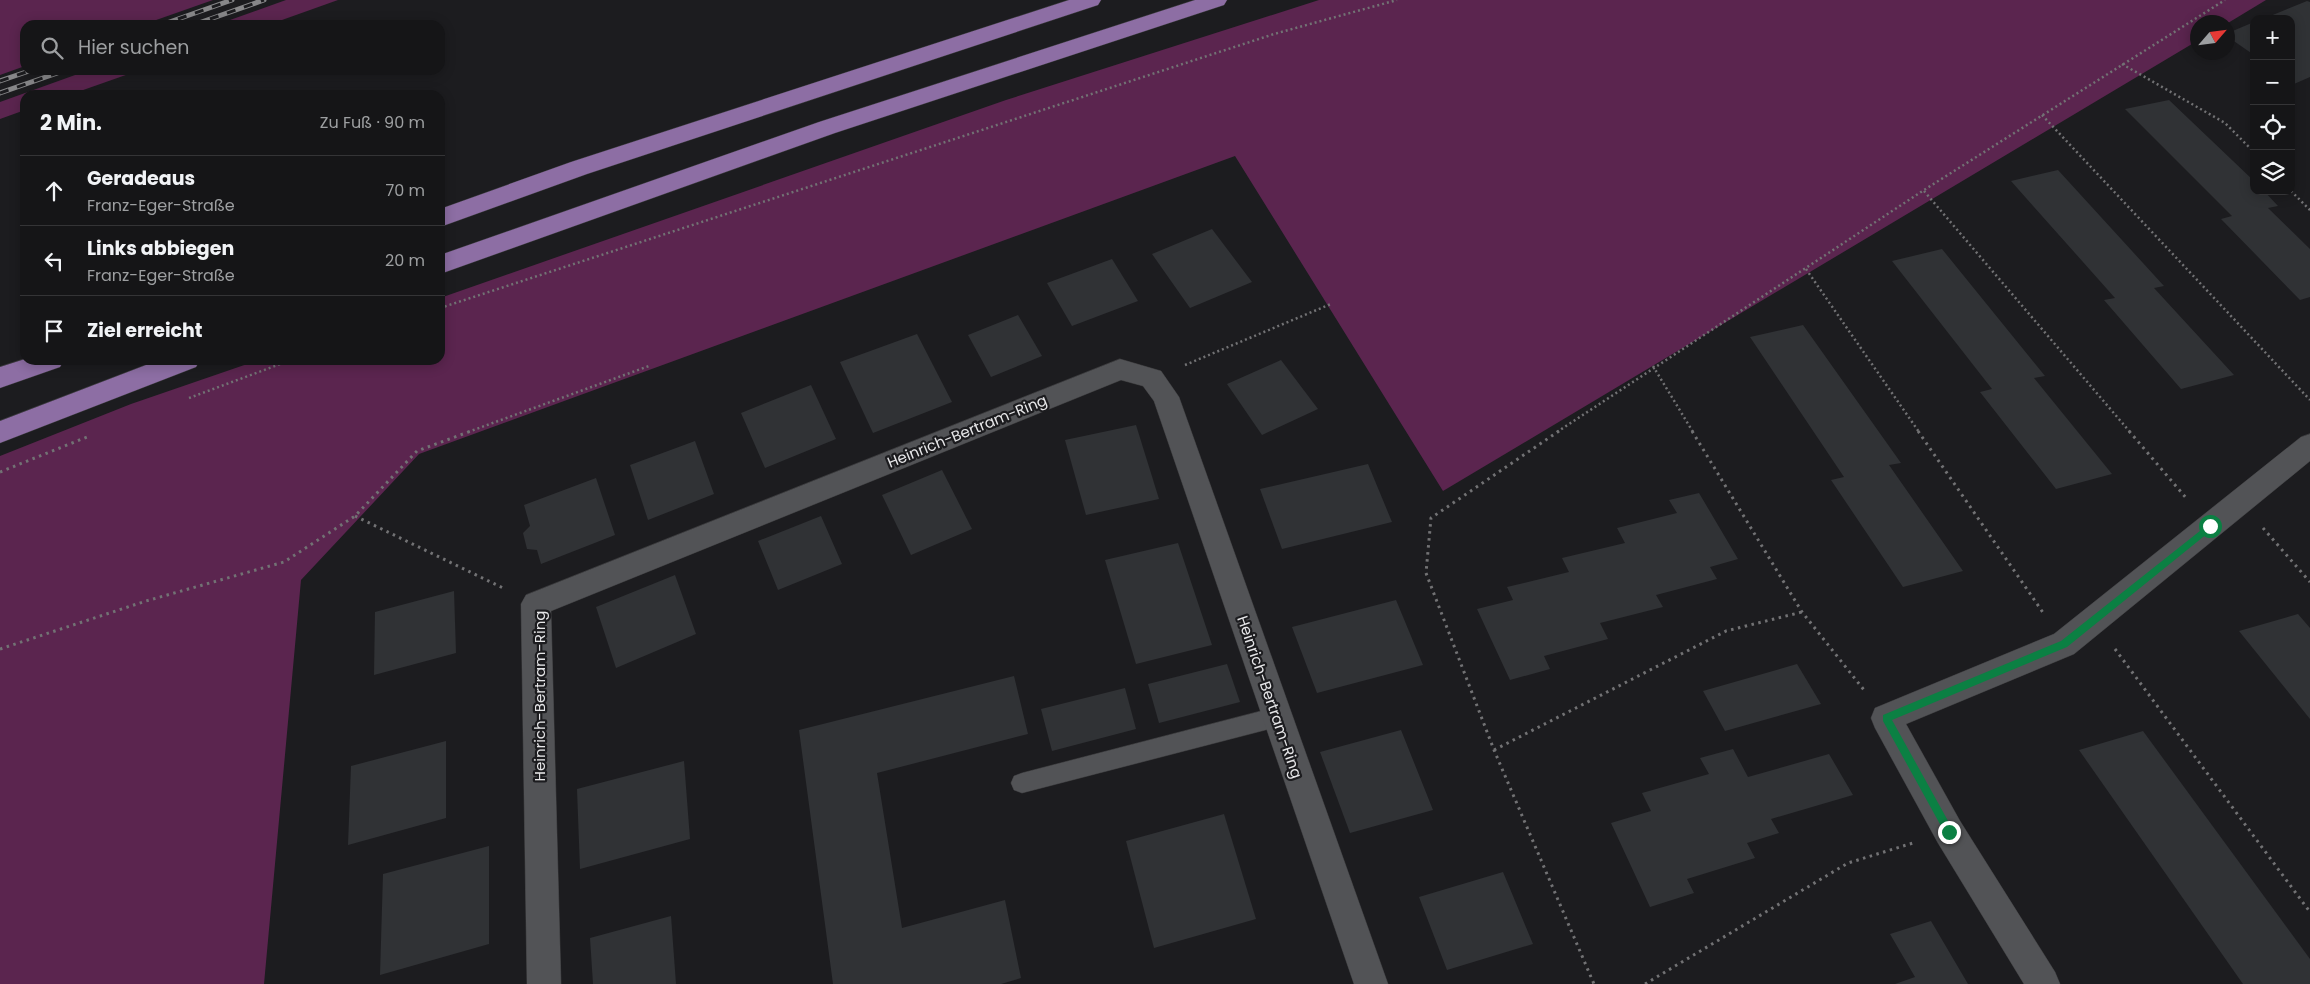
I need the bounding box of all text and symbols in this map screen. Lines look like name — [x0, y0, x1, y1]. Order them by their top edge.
north arrow — [2190, 15, 2235, 60]
map controls — [2250, 15, 2295, 195]
button: + — [2250, 15, 2295, 60]
search box — [20, 20, 445, 75]
icon: search — [38, 34, 66, 62]
text: Hier suchen — [78, 34, 189, 61]
button: − — [2250, 60, 2295, 105]
button: locate — [2250, 105, 2295, 150]
text: 2 Min. — [40, 108, 102, 137]
text: Zu Fuß · 90 m — [320, 111, 425, 134]
button: layers — [2250, 150, 2295, 195]
text: Geradeaus — [87, 165, 195, 192]
icon: ahead — [40, 177, 68, 205]
text: 70 m — [385, 179, 425, 202]
text: Franz-Eger-Straße — [87, 194, 235, 217]
text: Links abbiegen — [87, 235, 234, 262]
icon: left — [40, 247, 68, 275]
text: 20 m — [385, 249, 425, 272]
text: Franz-Eger-Straße — [87, 264, 235, 287]
icon: arrive — [40, 317, 68, 345]
text: Ziel erreicht — [87, 317, 203, 344]
street label: Heinrich-Bertram-Ring — [884, 389, 1050, 473]
route start — [2199, 515, 2222, 538]
street label: Heinrich-Bertram-Ring — [529, 611, 550, 781]
street label: Heinrich-Bertram-Ring — [1232, 613, 1308, 781]
route end — [1938, 821, 1961, 844]

